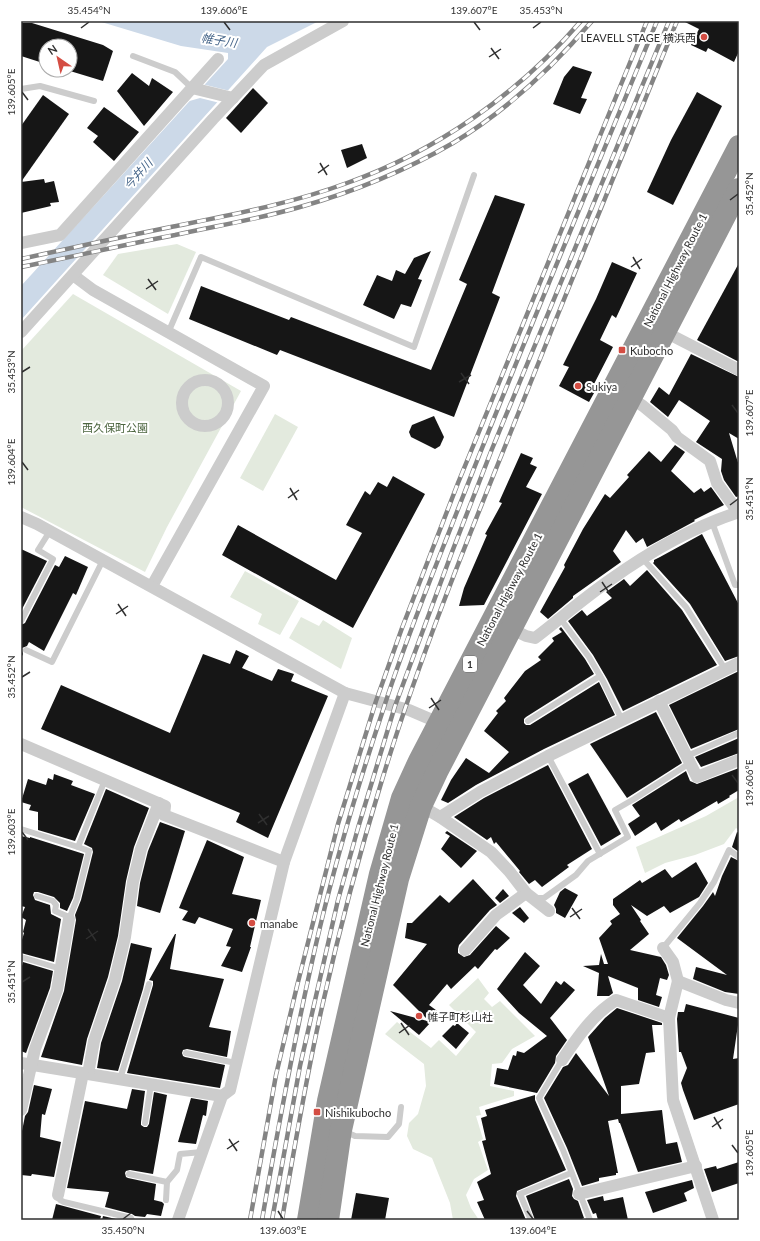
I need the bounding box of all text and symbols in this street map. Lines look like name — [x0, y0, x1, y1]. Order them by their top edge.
text: 35.454°N — [67, 4, 111, 16]
text: 139.606°E — [200, 4, 248, 16]
text: 139.607°E — [450, 4, 498, 16]
text: 35.453°N — [519, 4, 563, 16]
water label: 帷子川 — [200, 30, 240, 51]
place label: LEAVELL STAGE 横浜西 — [580, 31, 696, 44]
marker: LEAVELL STAGE 横浜西 — [699, 32, 709, 42]
north arrow — [38, 38, 78, 78]
text: N — [45, 42, 59, 57]
text: 139.605°E — [5, 68, 17, 116]
water label: 今井川 — [120, 154, 157, 192]
text: 35.452°N — [743, 172, 755, 216]
street label: National Highway Route 1 — [641, 211, 709, 329]
place label: Kubocho — [630, 344, 673, 357]
marker: Kubocho — [617, 345, 627, 355]
text: 35.453°N — [5, 350, 17, 394]
place label: Sukiya — [586, 380, 617, 393]
marker: Sukiya — [573, 381, 583, 391]
text: 139.607°E — [743, 389, 755, 437]
park label: 西久保町公園 — [82, 421, 148, 434]
text: 139.604°E — [5, 438, 17, 486]
text: 35.451°N — [743, 477, 755, 521]
street label: National Highway Route 1 — [474, 530, 544, 648]
text: 35.452°N — [5, 655, 17, 699]
road number: 1 — [463, 656, 477, 672]
text: 139.606°E — [743, 759, 755, 807]
text: 139.603°E — [5, 808, 17, 856]
street label: National Highway Route 1 — [357, 822, 401, 948]
place label: manabe — [260, 917, 298, 930]
marker: manabe — [247, 918, 257, 928]
text: 35.451°N — [5, 960, 17, 1004]
place label: 帷子町杉山社 — [427, 1010, 493, 1023]
marker: 帷子町杉山社 — [414, 1011, 424, 1021]
place label: Nishikubocho — [325, 1106, 391, 1119]
marker: Nishikubocho — [312, 1107, 322, 1117]
text: 139.605°E — [743, 1129, 755, 1177]
text: 35.450°N — [101, 1224, 145, 1236]
text: 139.603°E — [259, 1224, 307, 1236]
text: 139.604°E — [509, 1224, 557, 1236]

